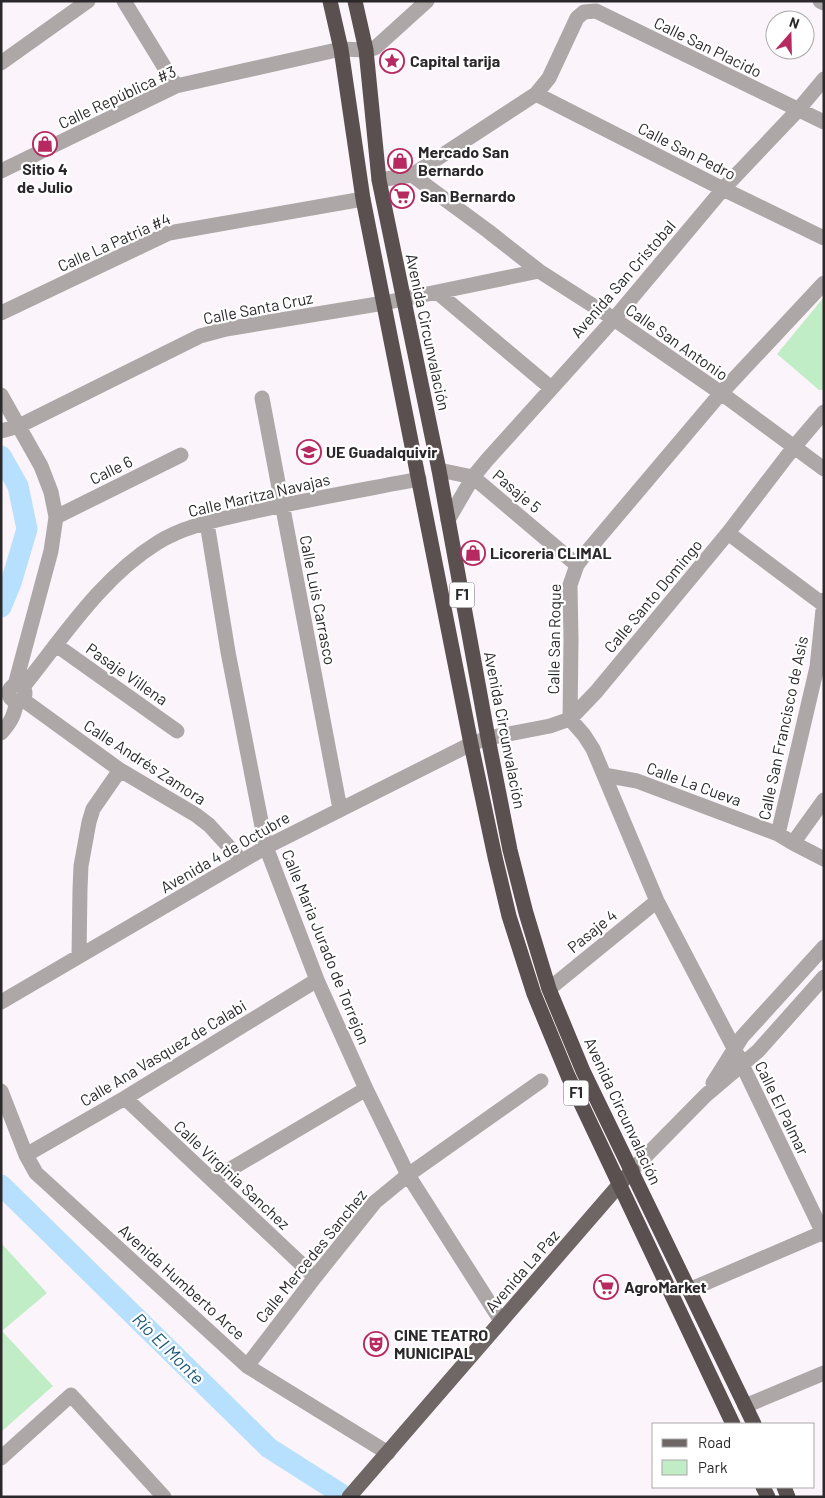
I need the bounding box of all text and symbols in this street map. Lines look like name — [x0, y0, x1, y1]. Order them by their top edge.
north arrow — [765, 10, 815, 60]
street label: Calle San Placido — [651, 12, 765, 81]
text: N — [787, 13, 802, 32]
place icon: Capital tarija — [379, 48, 405, 74]
place label: Capital tarija — [410, 51, 500, 70]
street label: Calle República #3 — [55, 61, 179, 132]
street label: Calle San Pedro — [635, 118, 739, 183]
shop icon: Sitio 4 de Julio — [32, 131, 58, 157]
place label: Mercado San Bernardo — [418, 142, 509, 179]
shop icon: Mercado San Bernardo — [387, 148, 413, 174]
place label: Sitio 4 de Julio — [17, 159, 73, 196]
supermarket icon: San Bernardo — [389, 183, 415, 209]
place label: San Bernardo — [420, 186, 516, 205]
street label: Calle La Patria #4 — [55, 208, 173, 275]
street label: Avenida San Cristobal — [566, 216, 679, 341]
street label: Avenida Circunvalación — [403, 252, 454, 412]
street label: Calle Santa Cruz — [201, 288, 314, 327]
street label: Calle San Antonio — [623, 299, 732, 384]
school or university icon: UE Guadalquivir — [296, 439, 322, 465]
place label: UE Guadalquivir — [326, 442, 437, 461]
street label: Calle 6 — [86, 451, 135, 488]
street label: Pasaje 5 — [489, 465, 545, 516]
street label: Calle Maritza Navajas — [186, 469, 332, 520]
street label: Calle Luis Carrasco — [297, 533, 340, 666]
street label: Calle Santo Domingo — [600, 535, 706, 656]
shop icon: Licoreria CLIMAL — [460, 540, 486, 566]
place label: Licoreria CLIMAL — [490, 543, 612, 562]
road number: F1 — [450, 582, 474, 608]
street label: Calle San Roque — [543, 584, 564, 694]
street label: Calle San Francisco de Asis — [754, 634, 811, 822]
street label: Pasaje Villena — [83, 638, 172, 709]
street label: Avenida Circunvalación — [481, 650, 530, 810]
street label: Calle Andrés Zamora — [81, 715, 210, 808]
street label: Calle La Cueva — [644, 758, 744, 809]
street label: Avenida 4 de Octubre — [157, 807, 293, 896]
street label: Calle Maria Jurado de Torrejon — [279, 846, 374, 1047]
street label: Pasaje 4 — [563, 905, 620, 956]
street label: Calle Ana Vasquez de Calabi — [76, 995, 249, 1110]
street label: Avenida Circunvalación — [581, 1034, 666, 1187]
street label: Calle El Palmar — [752, 1058, 813, 1158]
road number: F1 — [564, 1080, 588, 1106]
street label: Calle Virginia Sanchez — [171, 1116, 294, 1233]
street label: Calle Mercedes Sanchez — [251, 1185, 370, 1326]
street label: Avenida Humberto Arce — [115, 1220, 249, 1343]
street label: Avenida La Paz — [481, 1226, 563, 1316]
supermarket icon: AgroMarket — [593, 1274, 619, 1300]
place label: AgroMarket — [624, 1277, 707, 1296]
water label: Río El Monte — [128, 1308, 209, 1389]
place label: CINE TEATRO MUNICIPAL — [394, 1325, 488, 1362]
theatre icon: CINE TEATRO MUNICIPAL — [363, 1331, 389, 1357]
legend — [652, 1423, 815, 1488]
text: Road — [698, 1433, 731, 1451]
text: Park — [698, 1458, 728, 1476]

